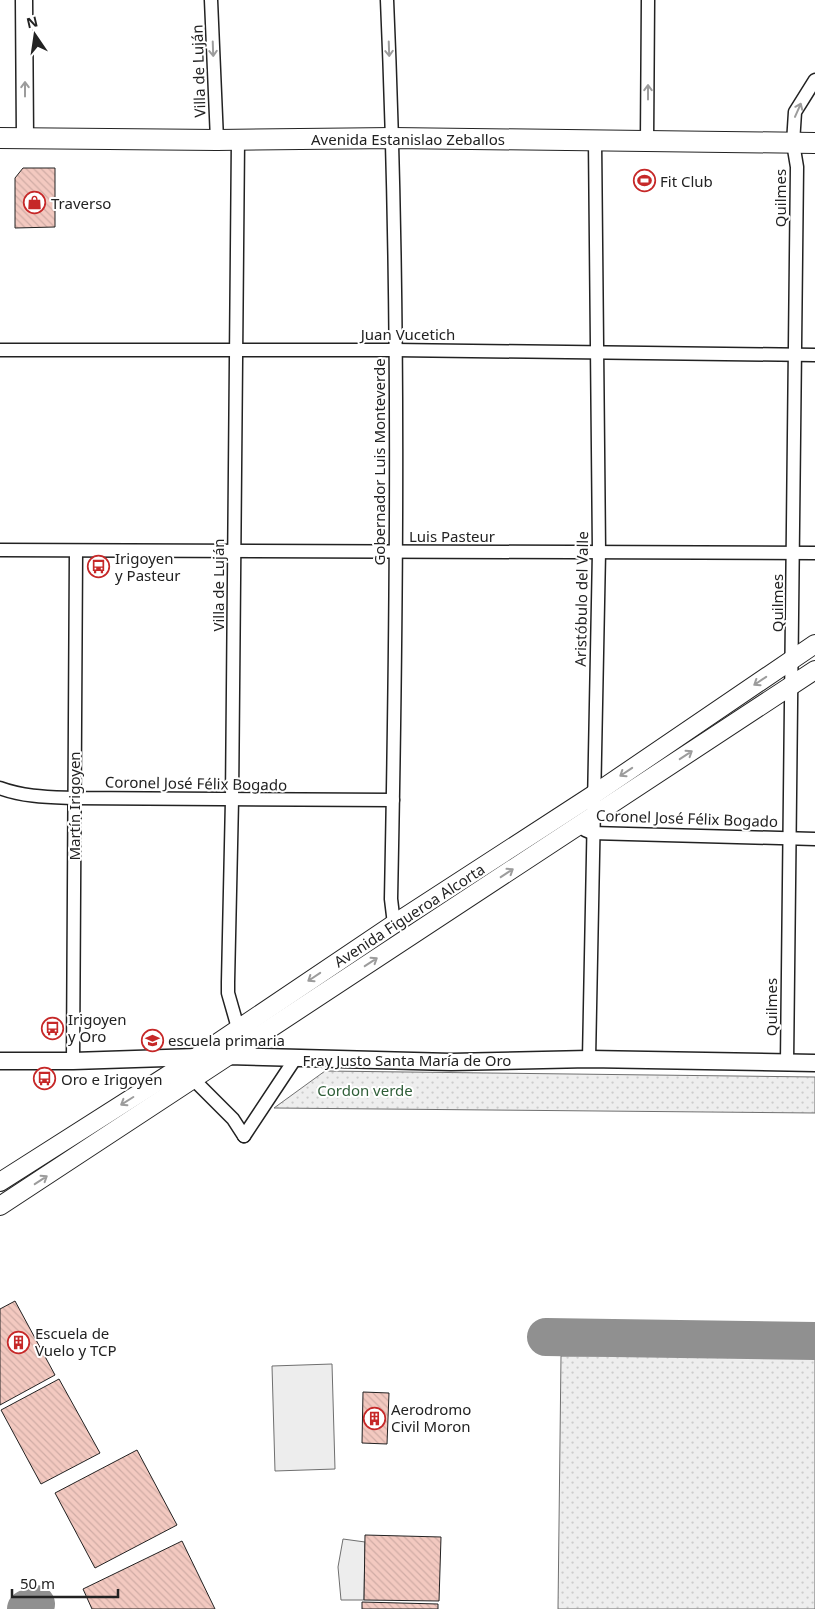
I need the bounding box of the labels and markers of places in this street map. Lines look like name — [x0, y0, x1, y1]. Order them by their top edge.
sports icon: Fit Club — [632, 169, 656, 193]
place label: Fit Club — [660, 171, 713, 191]
shop icon: Traverso — [23, 191, 47, 215]
place label: Traverso — [51, 193, 111, 213]
place label: Irigoyen y Pasteur — [115, 548, 181, 585]
bus stop icon: Irigoyen y Pasteur — [87, 555, 111, 579]
place label: Irigoyen y Oro — [68, 1009, 127, 1046]
bus stop icon: Irigoyen y Oro — [40, 1016, 64, 1040]
school or university icon: escuela primaria — [140, 1028, 164, 1052]
place label: escuela primaria — [168, 1030, 285, 1050]
bus stop icon: Oro e Irigoyen — [33, 1067, 57, 1091]
place label: Oro e Irigoyen — [61, 1069, 162, 1089]
place label: Escuela de Vuelo y TCP — [35, 1323, 117, 1360]
building icon: Escuela de Vuelo y TCP — [7, 1330, 31, 1354]
place label: Aerodromo Civil Moron — [391, 1399, 471, 1436]
building icon: Aerodromo Civil Moron — [363, 1406, 387, 1430]

